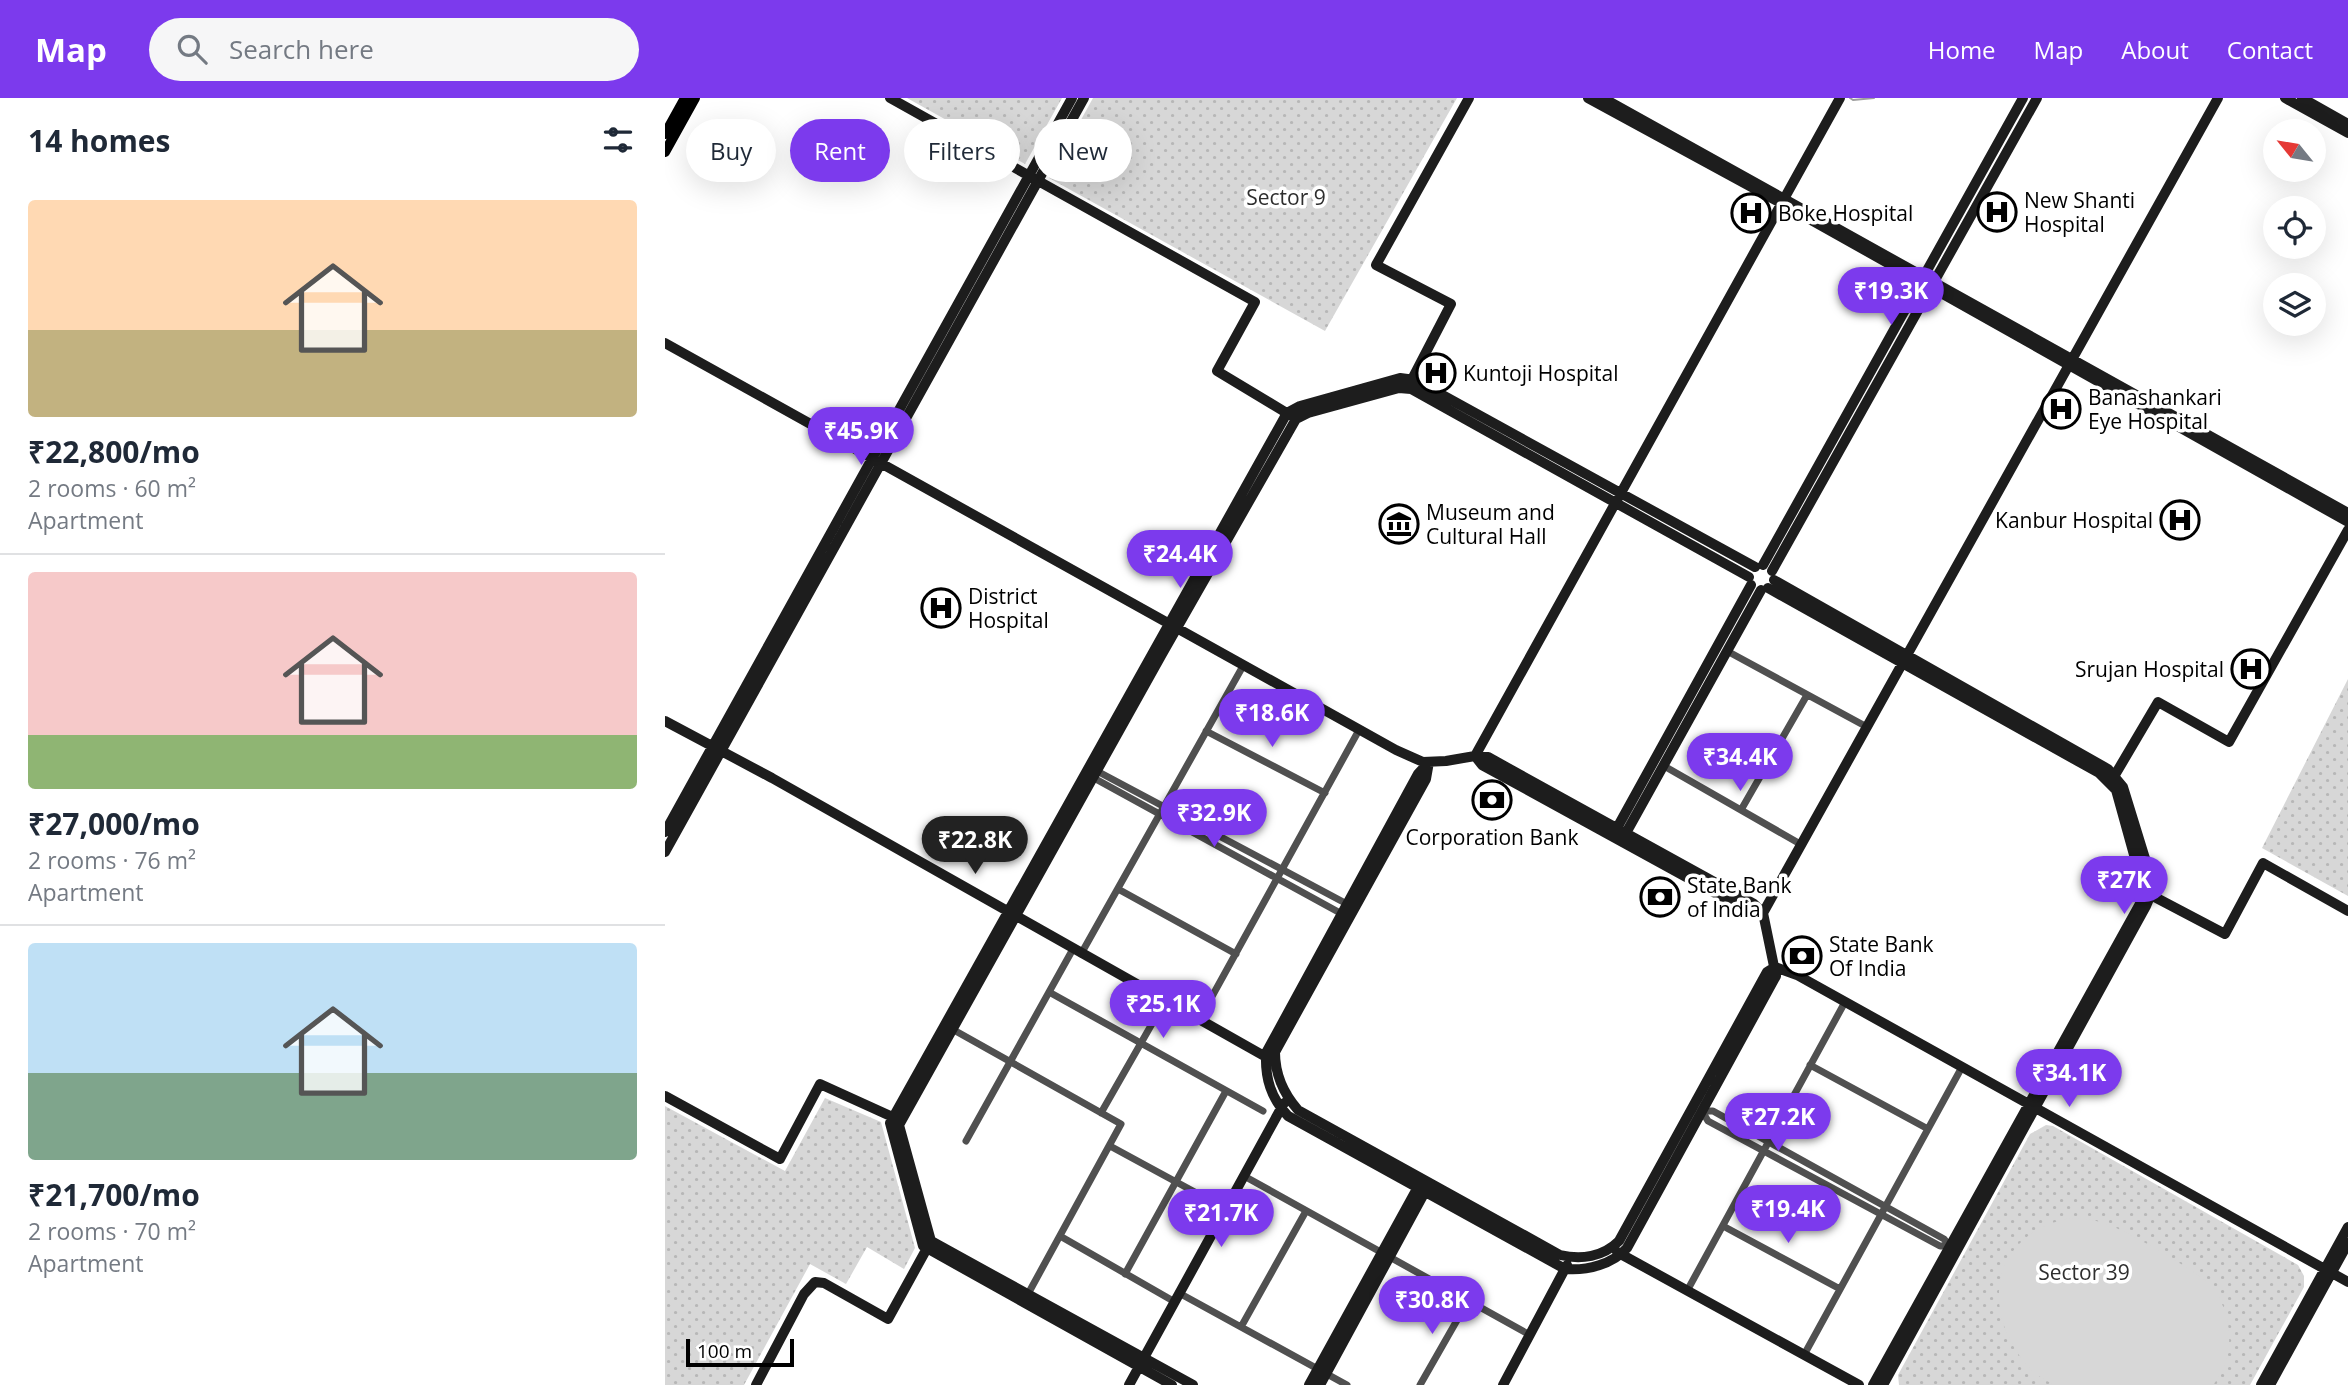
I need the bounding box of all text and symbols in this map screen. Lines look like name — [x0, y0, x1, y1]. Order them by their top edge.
search box — [149, 18, 639, 81]
text: Map — [35, 27, 107, 72]
icon: search — [173, 30, 211, 68]
text: Search here — [229, 31, 374, 67]
text: Home — [1928, 33, 1996, 66]
text: Map — [2034, 33, 2083, 66]
text: About — [2121, 33, 2189, 66]
text: Contact — [2227, 33, 2313, 66]
chip: Buy — [686, 119, 776, 182]
chip: Rent — [790, 119, 890, 182]
chip: Filters — [904, 119, 1020, 182]
chip: New — [1034, 119, 1132, 182]
north arrow — [2263, 119, 2326, 182]
map controls — [2263, 119, 2326, 336]
text: 14 homes — [28, 120, 171, 161]
icon: filters — [599, 121, 637, 159]
park label: Sector 9 — [1246, 183, 1326, 211]
place label: New Shanti Hospital — [2024, 186, 2135, 238]
hospital icon: New Shanti Hospital — [1976, 191, 2018, 233]
hospital icon: Boke Hospital — [1730, 192, 1772, 234]
button: locate — [2263, 196, 2326, 259]
place label: Boke Hospital — [1778, 199, 1913, 227]
icon: home — [270, 245, 396, 371]
pin: ₹19.3K — [1834, 268, 1948, 327]
button: layers — [2263, 273, 2326, 336]
text: ₹19.3K — [1854, 274, 1928, 306]
hospital icon: Kuntoji Hospital — [1415, 352, 1457, 394]
place label: Kuntoji Hospital — [1463, 359, 1619, 387]
place label: Banashankari Eye Hospital — [2088, 383, 2222, 435]
hospital icon: Banashankari Eye Hospital — [2040, 388, 2082, 430]
pin: ₹45.9K — [804, 408, 918, 467]
text: ₹45.9K — [824, 414, 898, 446]
text: ₹22,800/mo — [28, 431, 200, 472]
text: 2 rooms · 60 m² — [28, 472, 196, 504]
place label: Museum and Cultural Hall — [1426, 498, 1555, 550]
hospital icon: Kanbur Hospital — [2159, 499, 2201, 541]
museum icon: Museum and Cultural Hall — [1378, 503, 1420, 545]
text: Apartment — [28, 504, 144, 536]
place label: Kanbur Hospital — [1995, 506, 2153, 534]
pin: ₹24.4K — [1123, 531, 1237, 590]
text: ₹24.4K — [1143, 537, 1217, 569]
place label: District Hospital — [968, 582, 1049, 634]
hospital icon: District Hospital — [920, 587, 962, 629]
icon: home — [270, 617, 396, 743]
hospital icon: Srujan Hospital — [2230, 648, 2272, 690]
place label: Srujan Hospital — [2075, 655, 2224, 683]
pin: ₹18.6K — [1215, 690, 1329, 749]
text: ₹18.6K — [1235, 696, 1309, 728]
pin: ₹34.4K — [1683, 734, 1797, 793]
text: ₹34.4K — [1703, 740, 1777, 772]
bank icon: Corporation Bank — [1471, 779, 1513, 821]
pin: ₹32.9K — [1157, 790, 1271, 849]
text: ₹32.9K — [1177, 796, 1251, 828]
text: ₹27,000/mo — [28, 803, 200, 844]
pin: ₹22.8K — [918, 816, 1032, 876]
text: ₹22.8K — [938, 823, 1012, 855]
place label: Corporation Bank — [1405, 823, 1579, 851]
text: 2 rooms · 76 m² — [28, 844, 196, 876]
pin: ₹27K — [2083, 856, 2165, 916]
text: ₹27K — [2097, 863, 2151, 895]
place label: State Bank of India — [1687, 871, 1792, 923]
text: Apartment — [28, 876, 144, 908]
bank icon: State Bank of India — [1639, 876, 1681, 918]
place label: State Bank Of India — [1829, 930, 1934, 982]
bank icon: State Bank Of India — [1781, 935, 1823, 977]
pin: ₹25.1K — [1106, 981, 1220, 1040]
text: ₹25.1K — [1126, 987, 1200, 1019]
icon: home — [270, 988, 396, 1114]
pin: ₹34.1K — [2012, 1049, 2126, 1109]
text: ₹34.1K — [2032, 1056, 2106, 1088]
pin: ₹27.2K — [1721, 1094, 1835, 1153]
text: ₹27.2K — [1741, 1100, 1815, 1132]
text: ₹21,700/mo — [28, 1174, 200, 1215]
pin: ₹19.4K — [1731, 1186, 1845, 1245]
pin: ₹21.7K — [1164, 1190, 1278, 1249]
text: ₹19.4K — [1751, 1192, 1825, 1224]
text: ₹21.7K — [1184, 1196, 1258, 1228]
text: 2 rooms · 70 m² — [28, 1215, 196, 1247]
text: Apartment — [28, 1247, 144, 1279]
park label: Sector 39 — [2038, 1258, 2130, 1286]
pin: ₹30.8K — [1375, 1276, 1489, 1336]
text: ₹30.8K — [1395, 1283, 1469, 1315]
scale bar — [686, 1336, 795, 1368]
text: 100 m — [697, 1338, 752, 1364]

